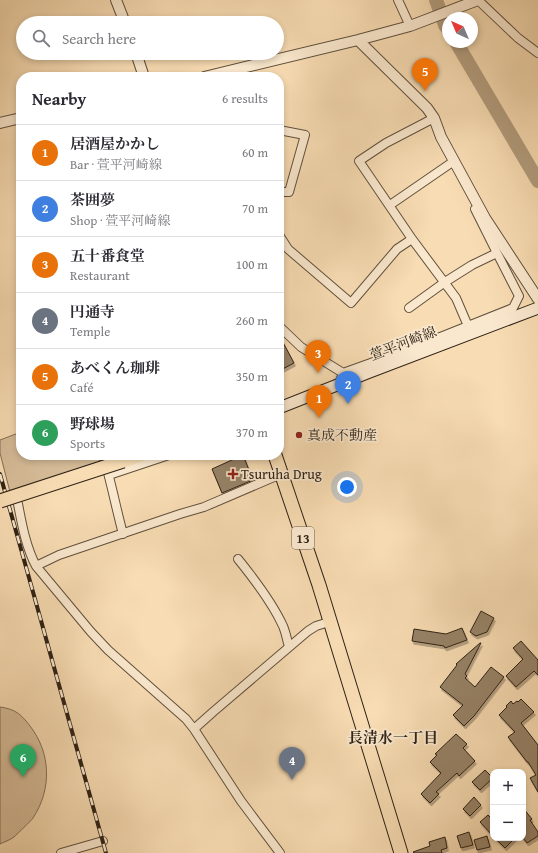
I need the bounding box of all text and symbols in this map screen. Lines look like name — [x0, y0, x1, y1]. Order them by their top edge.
north arrow — [442, 12, 478, 48]
search box — [16, 16, 284, 60]
icon: search — [30, 27, 52, 49]
text: Search here — [62, 28, 136, 49]
pin: 5 — [412, 58, 438, 91]
text: Nearby — [32, 86, 86, 111]
text: 6 results — [222, 89, 268, 108]
text: 居酒屋かかし — [70, 133, 160, 154]
text: 1 — [42, 143, 48, 162]
text: 60 m — [242, 143, 268, 162]
text: Bar · 萱平河崎線 — [70, 155, 162, 174]
text: 茶囲夢 — [70, 189, 115, 210]
text: 2 — [42, 199, 48, 218]
text: 70 m — [242, 199, 268, 218]
text: Shop · 萱平河崎線 — [70, 211, 170, 230]
text: 五十番食堂 — [70, 245, 145, 266]
text: 3 — [42, 255, 48, 274]
text: 100 m — [236, 255, 268, 274]
text: Restaurant — [70, 266, 130, 285]
text: 円通寺 — [70, 301, 115, 322]
text: 4 — [42, 311, 48, 330]
text: 260 m — [236, 311, 268, 330]
street label: 萱平河崎線 — [367, 321, 439, 365]
text: Temple — [70, 322, 110, 341]
pin: 3 — [305, 340, 331, 373]
text: あべくん珈琲 — [70, 357, 160, 378]
text: 5 — [42, 367, 48, 386]
text: 350 m — [236, 367, 268, 386]
pin: 2 — [335, 371, 361, 404]
text: Café — [70, 378, 93, 397]
pin: 1 — [306, 385, 332, 418]
text: 野球場 — [70, 413, 115, 434]
text: 6 — [42, 423, 48, 442]
text: 370 m — [236, 423, 268, 442]
place label: 真成不動産 — [307, 425, 377, 445]
marker: 真成不動産 — [294, 430, 304, 440]
text: Sports — [70, 434, 105, 453]
place label: Tsuruha Drug — [241, 464, 322, 484]
marker: Tsuruha Drug — [228, 469, 238, 479]
your location — [337, 477, 357, 497]
road number: 13 — [292, 527, 314, 549]
district label: 長清水一丁目 — [348, 727, 438, 748]
pin: 6 — [10, 744, 36, 777]
pin: 4 — [279, 747, 305, 780]
map controls — [490, 769, 526, 841]
button: + — [490, 769, 526, 805]
button: − — [490, 805, 526, 841]

